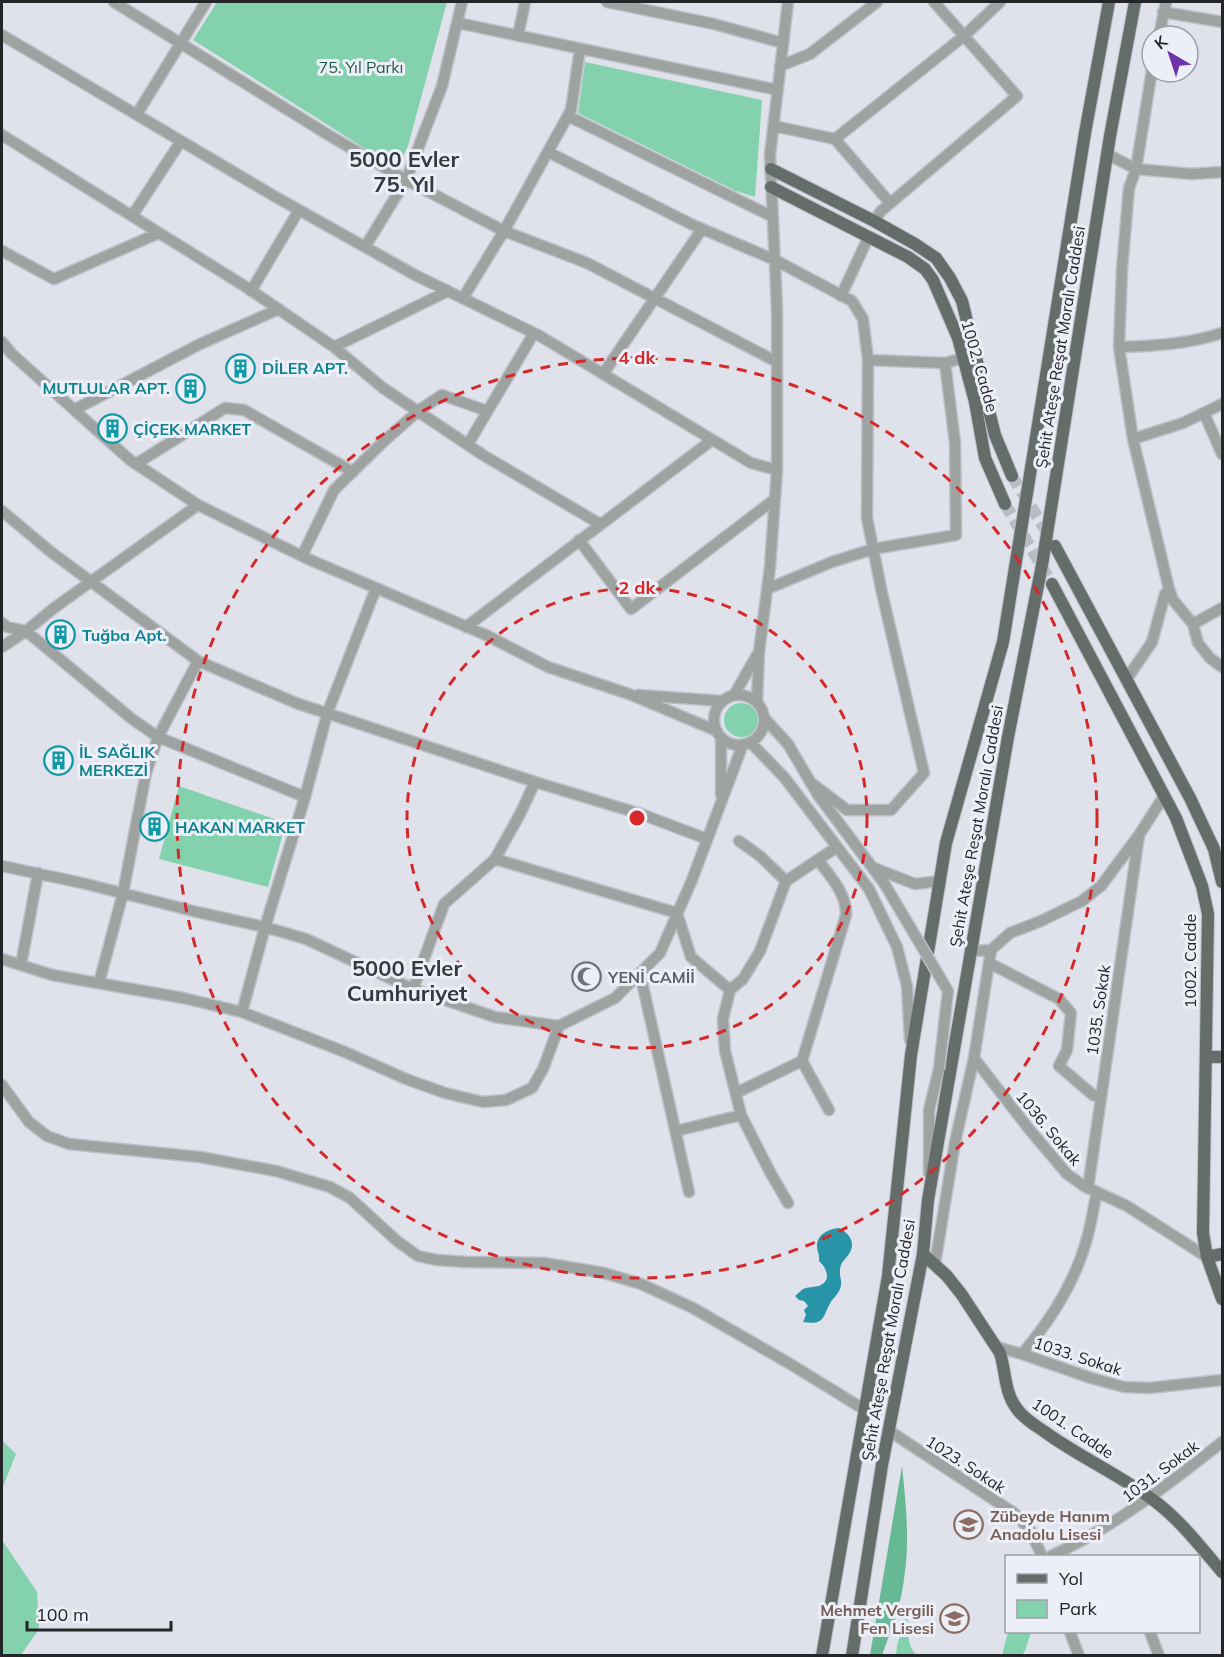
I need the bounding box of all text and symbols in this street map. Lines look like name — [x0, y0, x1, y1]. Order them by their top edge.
north arrow — [1140, 24, 1200, 84]
text: K — [1150, 30, 1172, 53]
park label: 75. Yıl Parkı — [319, 57, 403, 77]
district label: 5000 Evler 75. Yıl — [349, 145, 459, 198]
street label: Şehit Ateşe Reşat Moralı Caddesi — [1031, 224, 1089, 470]
street label: 1002. Cadde — [957, 318, 1003, 414]
text: 4 dk — [619, 346, 656, 369]
building icon: DİLER APT. — [225, 352, 257, 384]
place label: DİLER APT. — [262, 358, 348, 378]
building icon: MUTLULAR APT. — [175, 372, 207, 404]
place label: MUTLULAR APT. — [42, 378, 170, 398]
building icon: ÇİÇEK MARKET — [96, 413, 128, 445]
place label: ÇİÇEK MARKET — [133, 419, 251, 439]
text: 2 dk — [619, 576, 656, 599]
building icon: Tuğba Apt. — [45, 619, 77, 651]
place label: Tuğba Apt. — [82, 625, 167, 645]
street label: Şehit Ateşe Reşat Moralı Caddesi — [945, 704, 1007, 948]
place label: İL SAĞLIK MERKEZİ — [79, 742, 156, 780]
building icon: İL SAĞLIK MERKEZİ — [42, 745, 74, 777]
centre of rings — [627, 808, 647, 828]
building icon: HAKAN MARKET — [138, 811, 170, 843]
place label: HAKAN MARKET — [175, 817, 305, 837]
street label: 1002. Cadde — [1180, 914, 1200, 1008]
district label: 5000 Evler Cumhuriyet — [347, 954, 467, 1007]
mosque icon: YENİ CAMİİ — [571, 961, 603, 993]
street label: 1035. Sokak — [1082, 963, 1114, 1057]
place label: YENİ CAMİİ — [607, 967, 695, 987]
street label: 1036. Sokak — [1012, 1087, 1086, 1170]
street label: Şehit Ateşe Reşat Moralı Caddesi — [857, 1218, 919, 1462]
street label: 1033. Sokak — [1031, 1332, 1125, 1380]
street label: 1001. Cadde — [1028, 1393, 1118, 1463]
street label: 1023. Sokak — [922, 1431, 1010, 1498]
street label: 1031. Sokak — [1118, 1435, 1203, 1506]
place label: Zübeyde Hanım Anadolu Lisesi — [990, 1506, 1110, 1544]
school or university icon: Zübeyde Hanım Anadolu Lisesi — [953, 1509, 985, 1541]
legend — [1005, 1555, 1200, 1633]
text: Yol — [1058, 1567, 1083, 1590]
scale bar — [27, 1594, 171, 1632]
text: Park — [1059, 1597, 1098, 1620]
place label: Mehmet Vergili Fen Lisesi — [820, 1600, 934, 1638]
text: 100 m — [36, 1603, 89, 1626]
school or university icon: Mehmet Vergili Fen Lisesi — [939, 1603, 971, 1635]

